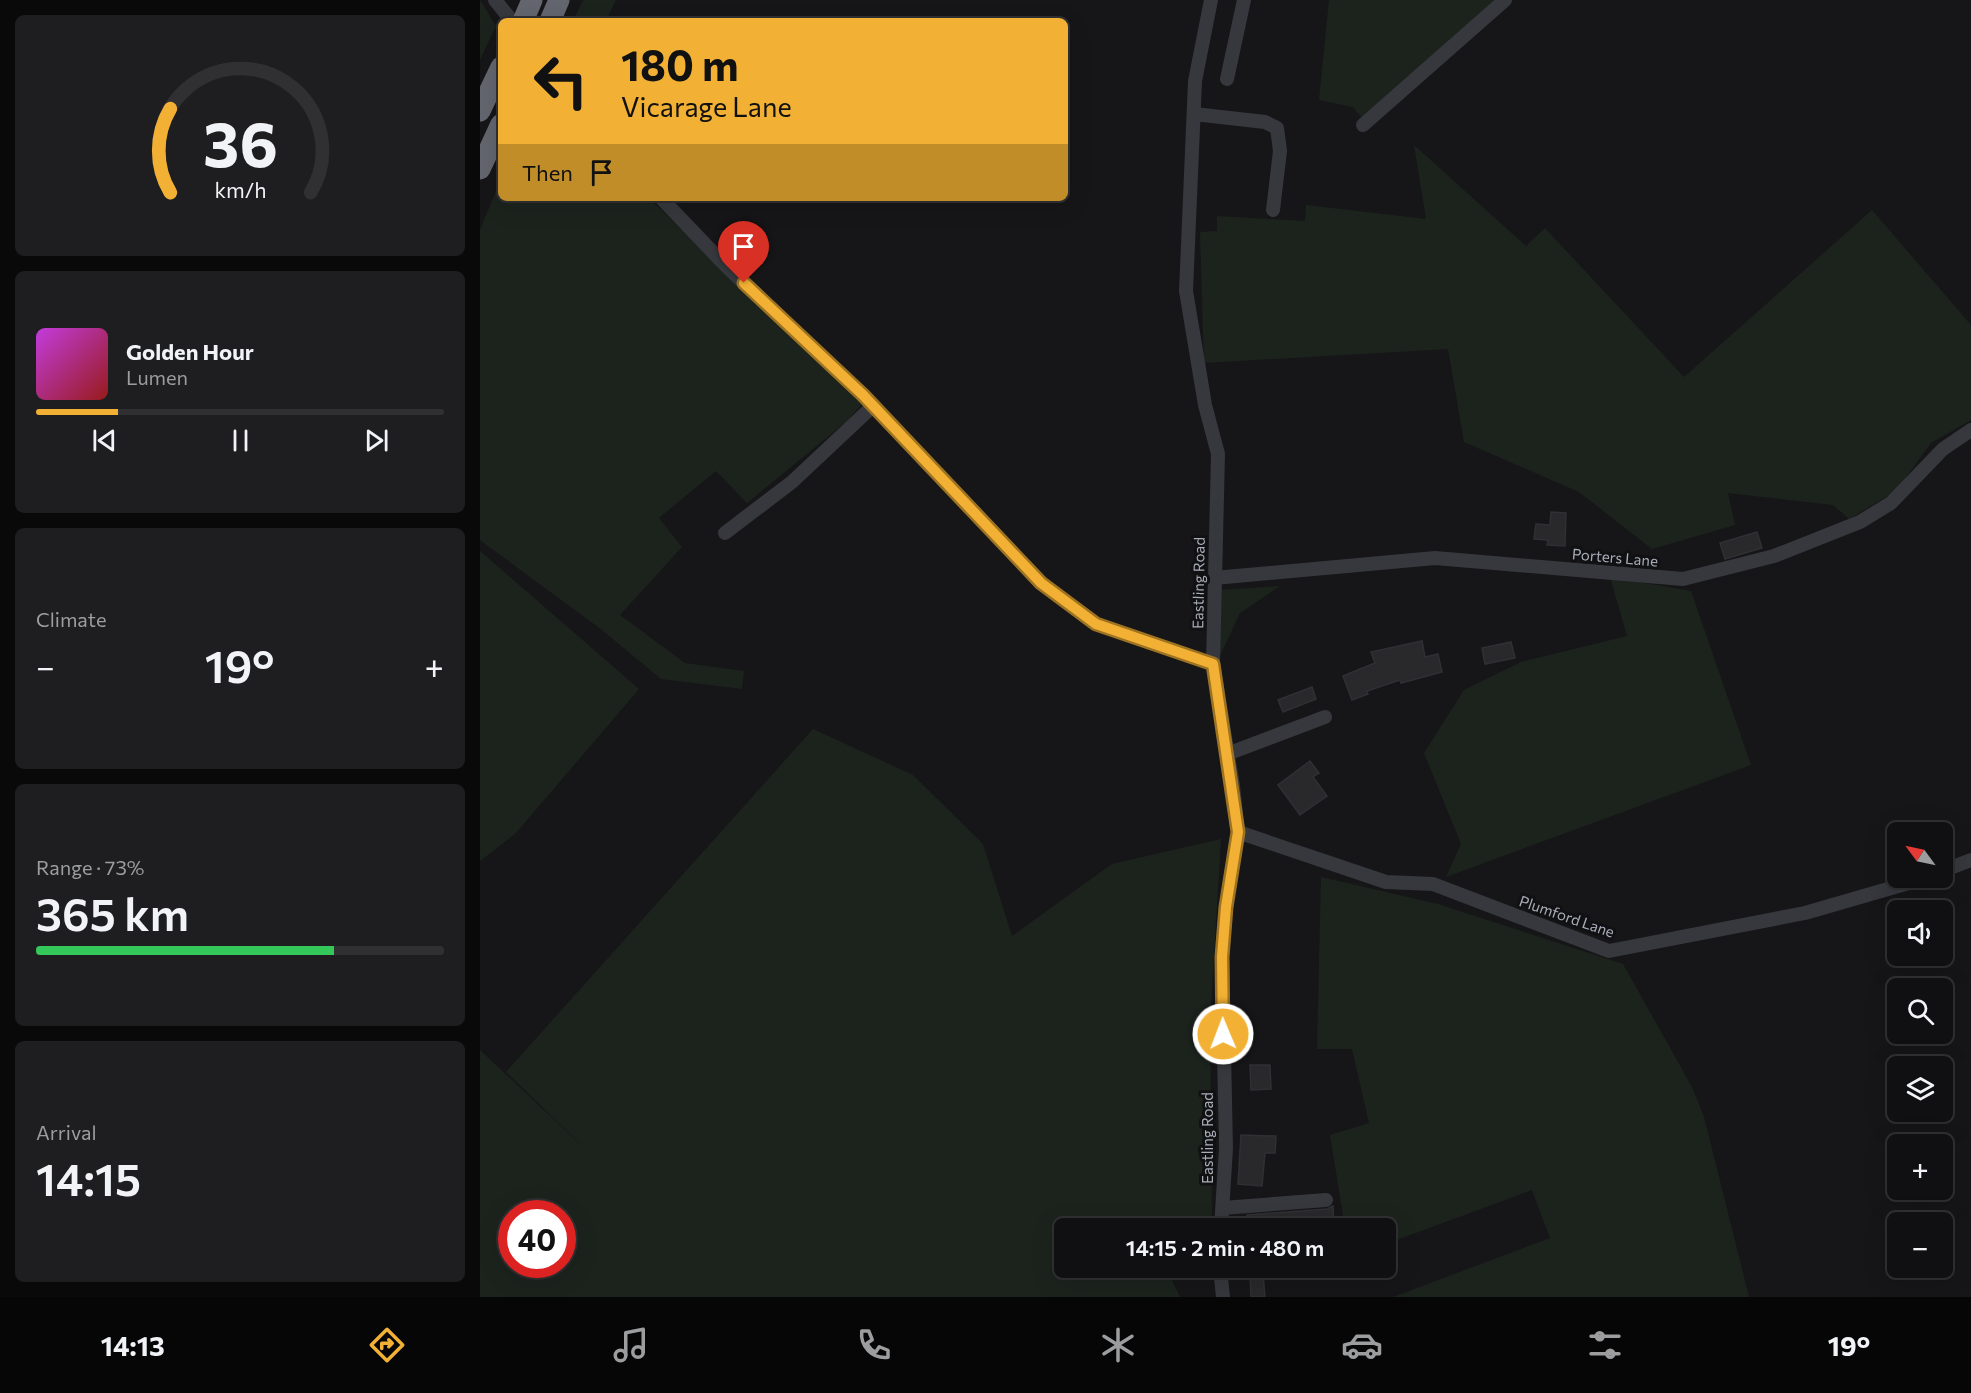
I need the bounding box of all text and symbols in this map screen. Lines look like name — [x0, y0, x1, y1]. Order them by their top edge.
text: 180 m — [621, 38, 739, 90]
icon: left — [522, 42, 600, 120]
text: Vicarage Lane — [621, 90, 792, 123]
text: 36 — [203, 104, 277, 180]
icon: arrive — [585, 156, 618, 189]
text: Then — [522, 159, 573, 186]
text: km/h — [214, 176, 266, 202]
pin — [718, 221, 769, 283]
icon: arrive — [727, 230, 760, 263]
text: Golden Hour — [126, 338, 254, 365]
text: Lumen — [126, 365, 188, 389]
icon: previous — [88, 424, 121, 457]
icon: pause — [224, 424, 257, 457]
icon: next — [360, 424, 393, 457]
street label: Eastling Road — [1188, 537, 1208, 629]
street label: Porters Lane — [1571, 544, 1659, 570]
text: Climate — [36, 607, 106, 631]
text: 19° — [205, 637, 274, 692]
text: − — [36, 645, 55, 686]
text: + — [425, 645, 444, 686]
north arrow — [1887, 822, 1953, 888]
map controls — [1887, 822, 1953, 1278]
text: Range · 73% — [36, 855, 144, 879]
text: 365 km — [36, 885, 189, 940]
street label: Plumford Lane — [1517, 891, 1617, 941]
button: sound — [1887, 900, 1953, 966]
button: search — [1887, 978, 1953, 1044]
position arrow — [1191, 1002, 1255, 1066]
button: layers — [1887, 1056, 1953, 1122]
street label: Eastling Road — [1198, 1092, 1216, 1184]
text: Arrival — [36, 1120, 97, 1144]
button: + — [1887, 1134, 1953, 1200]
text: 14:15 — [36, 1150, 141, 1205]
speed limit sign: 40 — [498, 1200, 576, 1278]
button: − — [1887, 1212, 1953, 1278]
text: 14:15 · 2 min · 480 m — [1126, 1234, 1324, 1261]
icon: directions — [366, 1324, 408, 1366]
icon: music — [610, 1324, 652, 1366]
icon: phone — [853, 1324, 895, 1366]
icon: climate — [1097, 1324, 1139, 1366]
icon: car — [1341, 1324, 1383, 1366]
icon: filters — [1584, 1324, 1626, 1366]
text: 14:13 — [101, 1329, 165, 1362]
text: 19° — [1828, 1329, 1870, 1362]

